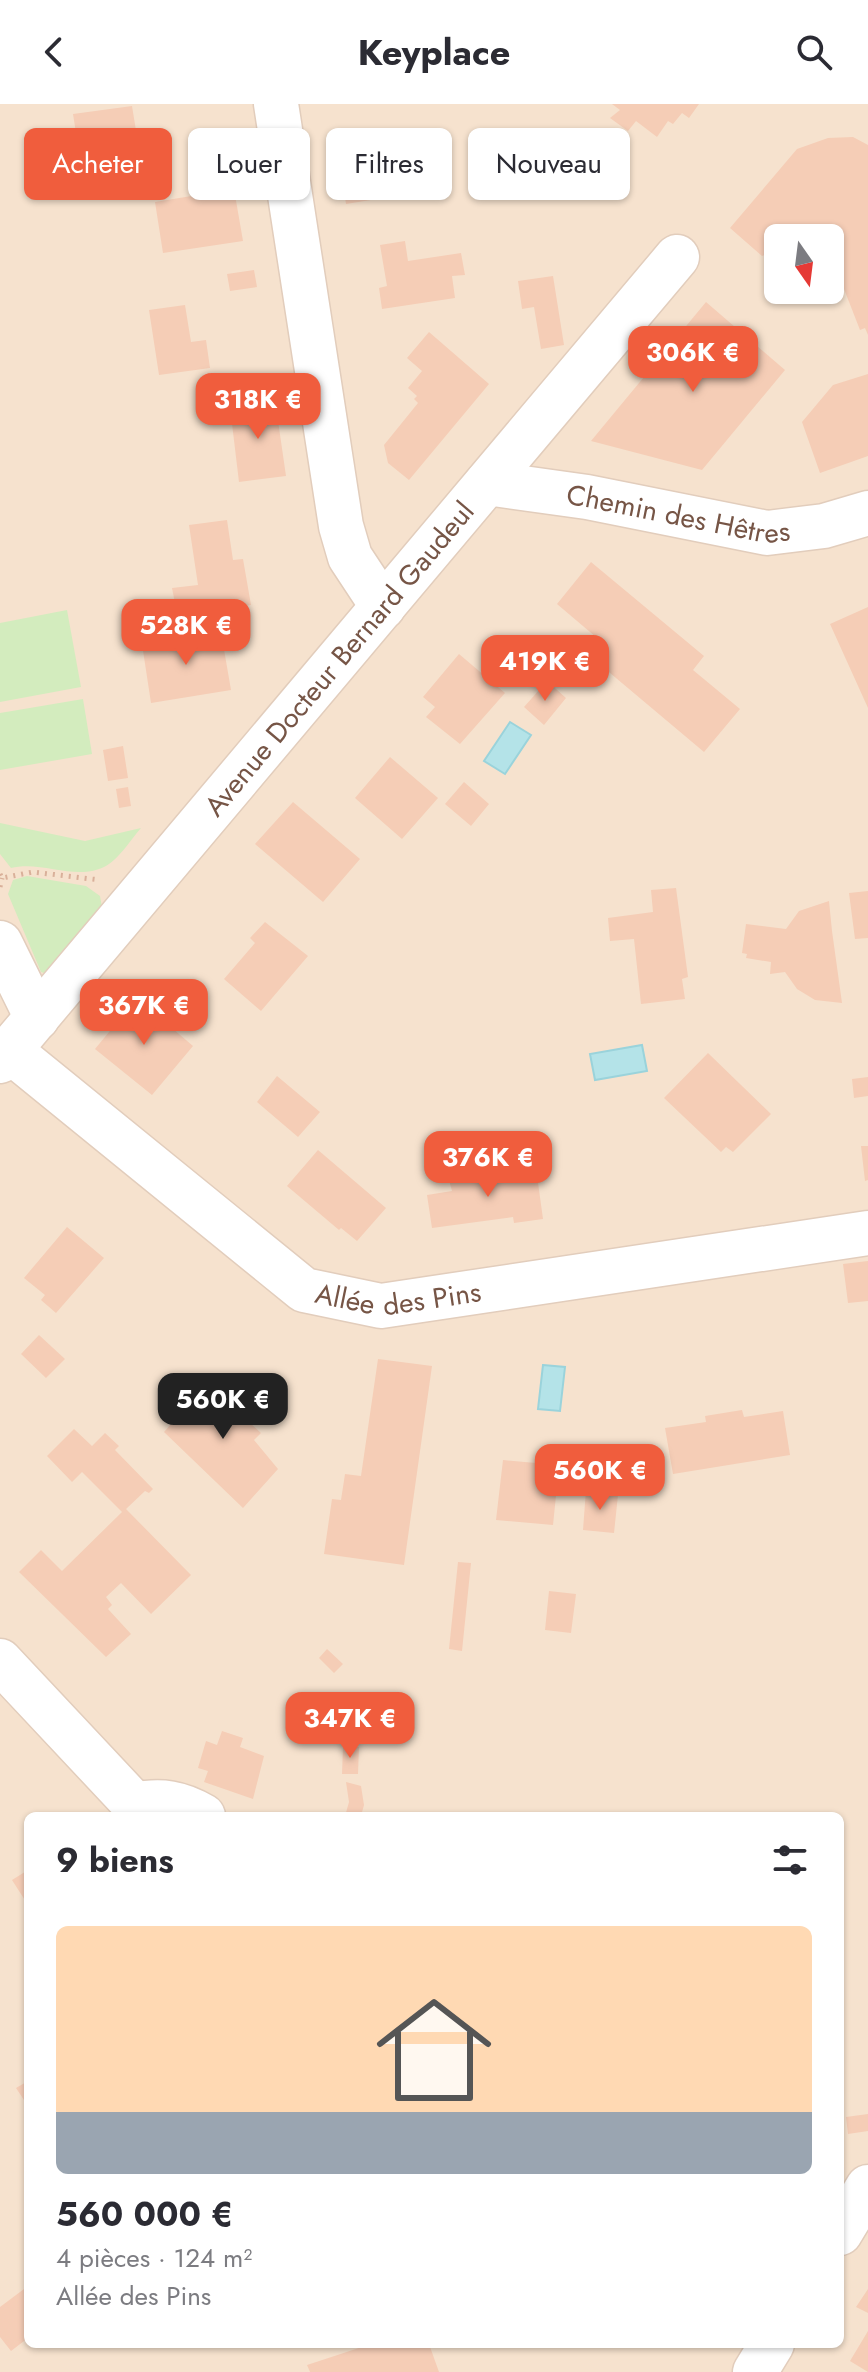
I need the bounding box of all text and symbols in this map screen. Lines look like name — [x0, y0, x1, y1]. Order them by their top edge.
text: Keyplace — [358, 26, 510, 78]
icon: back — [32, 30, 76, 74]
icon: search — [792, 30, 836, 74]
chip: Acheter — [24, 128, 172, 200]
chip: Louer — [188, 128, 310, 200]
chip: Filtres — [326, 128, 452, 200]
chip: Nouveau — [468, 128, 630, 200]
north arrow — [764, 224, 844, 304]
map controls — [764, 224, 844, 304]
pin: 306K € — [628, 326, 758, 394]
text: 306K € — [646, 333, 740, 371]
pin: 318K € — [193, 373, 323, 441]
text: 318K € — [214, 380, 302, 418]
street label: Chemin des Hêtres — [564, 474, 792, 554]
street label: Avenue Docteur Bernard Gaudeul — [195, 493, 484, 825]
pin: 528K € — [121, 599, 251, 667]
text: 528K € — [139, 606, 233, 644]
pin: 419K € — [480, 635, 610, 703]
text: 419K € — [499, 642, 591, 680]
pin: 367K € — [79, 979, 209, 1047]
text: 367K € — [98, 986, 190, 1024]
pin: 376K € — [423, 1131, 553, 1199]
text: 376K € — [442, 1138, 534, 1176]
street label: Allée des Pins — [311, 1271, 484, 1327]
pin: 560K € — [158, 1373, 288, 1441]
text: 560K € — [176, 1380, 270, 1418]
pin: 560K € — [535, 1444, 665, 1512]
text: 560K € — [553, 1451, 647, 1489]
pin: 347K € — [285, 1692, 415, 1760]
text: 347K € — [304, 1699, 396, 1737]
text: 9 biens — [56, 1836, 174, 1885]
icon: filters — [768, 1838, 812, 1882]
icon: home — [362, 1978, 506, 2122]
text: 560 000 € — [56, 2190, 233, 2239]
text: 4 pièces · 124 m² — [56, 2239, 252, 2277]
text: Allée des Pins — [56, 2277, 211, 2315]

